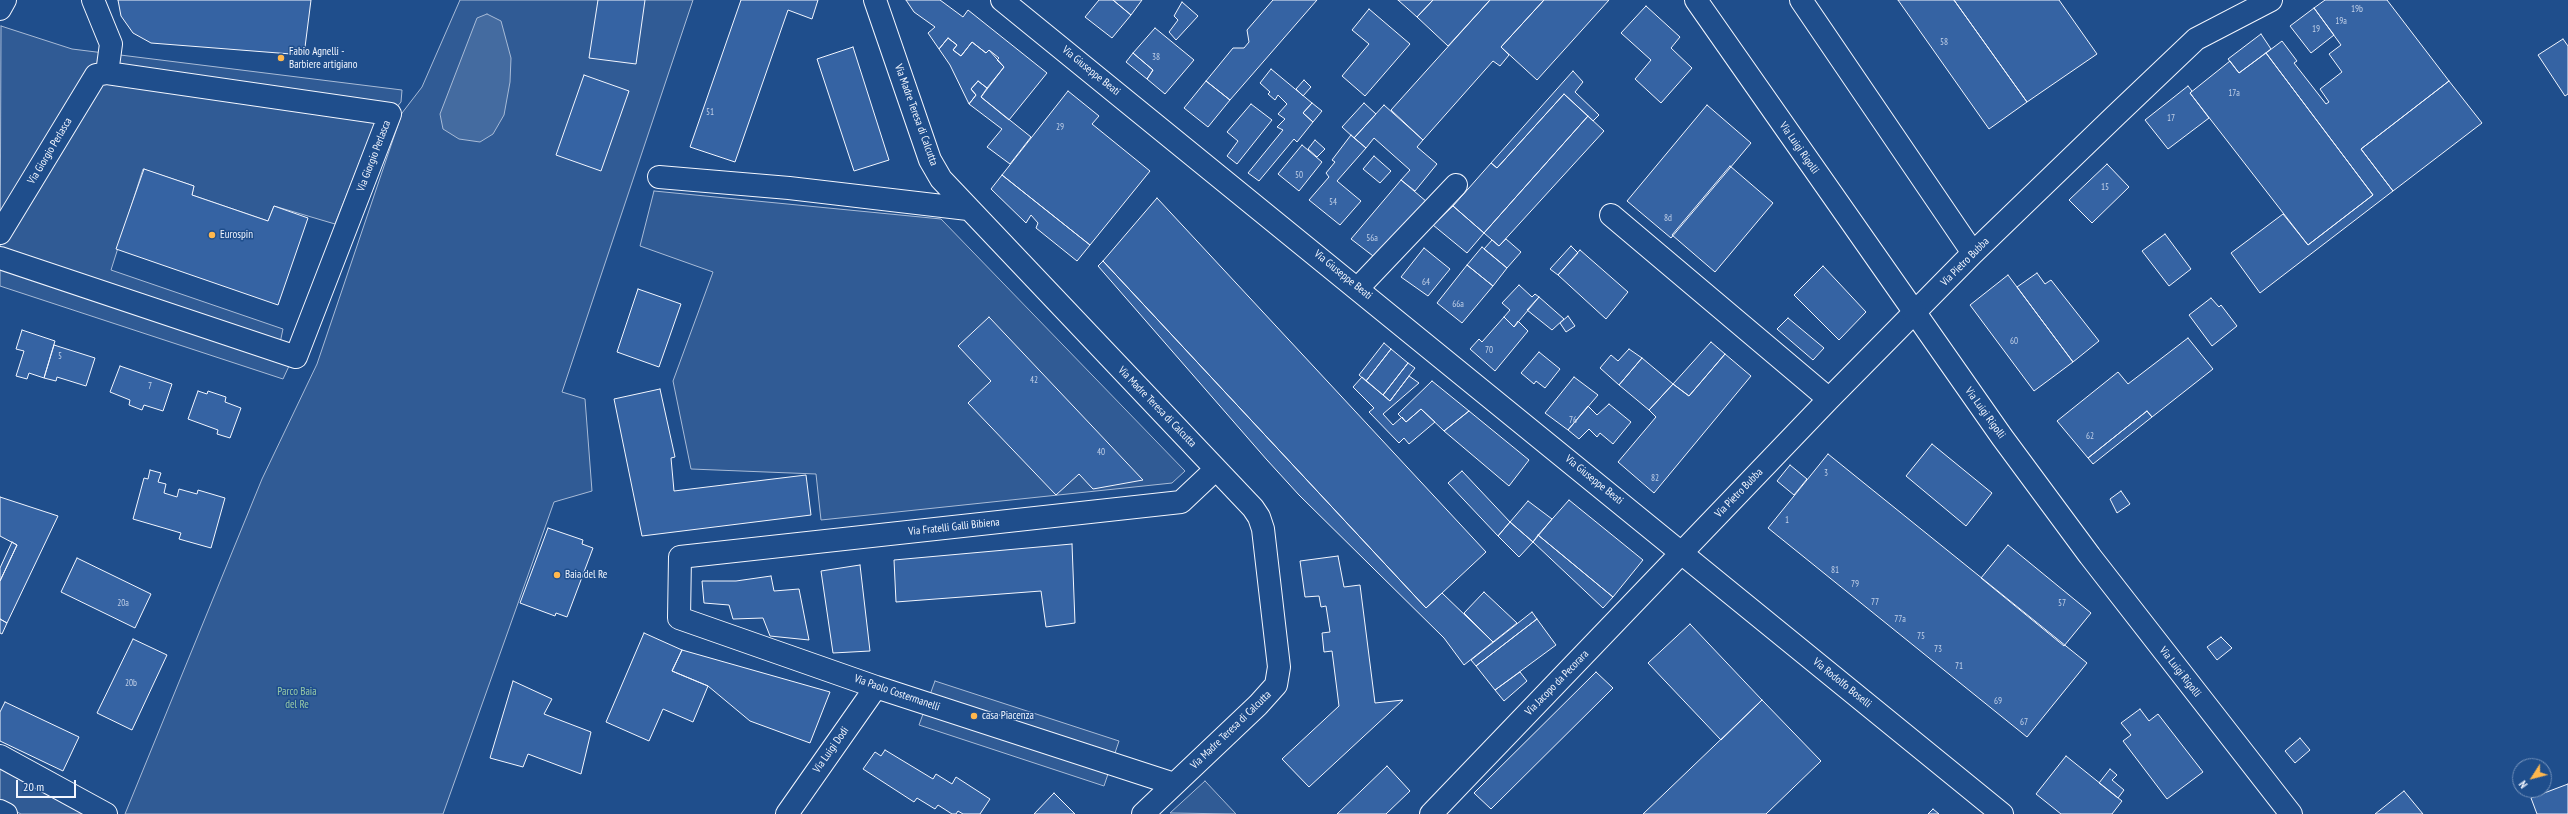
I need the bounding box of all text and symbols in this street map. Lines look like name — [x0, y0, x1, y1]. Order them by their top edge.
house number: 19b — [2351, 4, 2363, 14]
house number: 19a — [2335, 16, 2347, 26]
house number: 19 — [2312, 24, 2320, 34]
house number: 58 — [1940, 37, 1948, 47]
street label: Via Giuseppe Beati — [1059, 44, 1123, 98]
place label: Fabio Agnelli - Barbiere artigiano — [289, 45, 357, 71]
house number: 38 — [1152, 52, 1160, 62]
marker: Fabio Agnelli - Barbiere artigiano — [276, 53, 286, 63]
street label: Via Madre Teresa di Calcutta — [891, 62, 941, 168]
house number: 17a — [2228, 88, 2240, 98]
house number: 51 — [706, 107, 714, 117]
house number: 17 — [2167, 113, 2175, 123]
street label: Via Giorgio Perlasca — [25, 115, 75, 187]
street label: Via Giorgio Perlasca — [354, 119, 394, 193]
street label: Via Luigi Rigolli — [1776, 120, 1822, 176]
house number: 29 — [1056, 122, 1064, 132]
house number: 50 — [1295, 170, 1303, 180]
house number: 15 — [2101, 182, 2109, 192]
house number: 54 — [1329, 197, 1337, 207]
house number: 8d — [1664, 213, 1672, 223]
place label: Eurospin — [220, 228, 253, 242]
marker: Eurospin — [207, 230, 217, 240]
house number: 56a — [1366, 233, 1378, 243]
street label: Via Pietro Bubba — [1938, 235, 1992, 289]
street label: Via Giuseppe Beati — [1311, 248, 1375, 302]
house number: 64 — [1422, 277, 1430, 287]
house number: 66a — [1452, 299, 1464, 309]
house number: 60 — [2010, 336, 2018, 346]
house number: 70 — [1485, 345, 1493, 355]
house number: 5 — [58, 351, 62, 361]
street label: Via Madre Teresa di Calcutta — [1115, 364, 1199, 450]
house number: 42 — [1030, 375, 1038, 385]
house number: 7 — [148, 381, 152, 391]
street label: Via Luigi Rigolli — [1962, 385, 2008, 441]
house number: 76 — [1569, 415, 1577, 425]
house number: 62 — [2086, 431, 2094, 441]
house number: 40 — [1097, 447, 1105, 457]
street label: Via Giuseppe Beati — [1562, 453, 1626, 507]
street label: Via Pietro Bubba — [1712, 466, 1766, 520]
house number: 3 — [1824, 468, 1828, 478]
house number: 82 — [1651, 473, 1659, 483]
house number: 1 — [1785, 515, 1789, 525]
street label: Via Fratelli Galli Bibiena — [908, 516, 1000, 538]
house number: 81 — [1831, 565, 1839, 575]
place label: Baia del Re — [565, 568, 607, 582]
marker: Baia del Re — [552, 570, 562, 580]
house number: 79 — [1851, 579, 1859, 589]
house number: 77 — [1871, 597, 1879, 607]
house number: 20a — [117, 598, 129, 608]
house number: 57 — [2058, 598, 2066, 608]
house number: 77a — [1894, 614, 1906, 624]
house number: 75 — [1917, 631, 1925, 641]
house number: 73 — [1934, 644, 1942, 654]
street label: Via Luigi Rigolli — [2156, 644, 2204, 700]
street label: Via Jacopo da Pecorara — [1523, 648, 1591, 718]
street label: Via Rodolfo Boselli — [1810, 655, 1874, 711]
house number: 71 — [1955, 661, 1963, 671]
street label: Via Paolo Costermanelli — [852, 672, 942, 714]
house number: 20b — [125, 678, 137, 688]
park label: Parco Baia del Re — [277, 685, 317, 711]
street label: Via Madre Teresa di Calcutta — [1188, 688, 1274, 772]
house number: 69 — [1994, 696, 2002, 706]
place label: casa Piacenza — [982, 709, 1034, 723]
marker: casa Piacenza — [969, 711, 979, 721]
house number: 67 — [2020, 717, 2028, 727]
street label: Via Luigi Dodi — [810, 725, 852, 775]
north arrow — [2512, 758, 2552, 798]
scale bar — [18, 772, 78, 798]
text: N — [2516, 778, 2531, 791]
text: 20 m — [23, 779, 44, 794]

